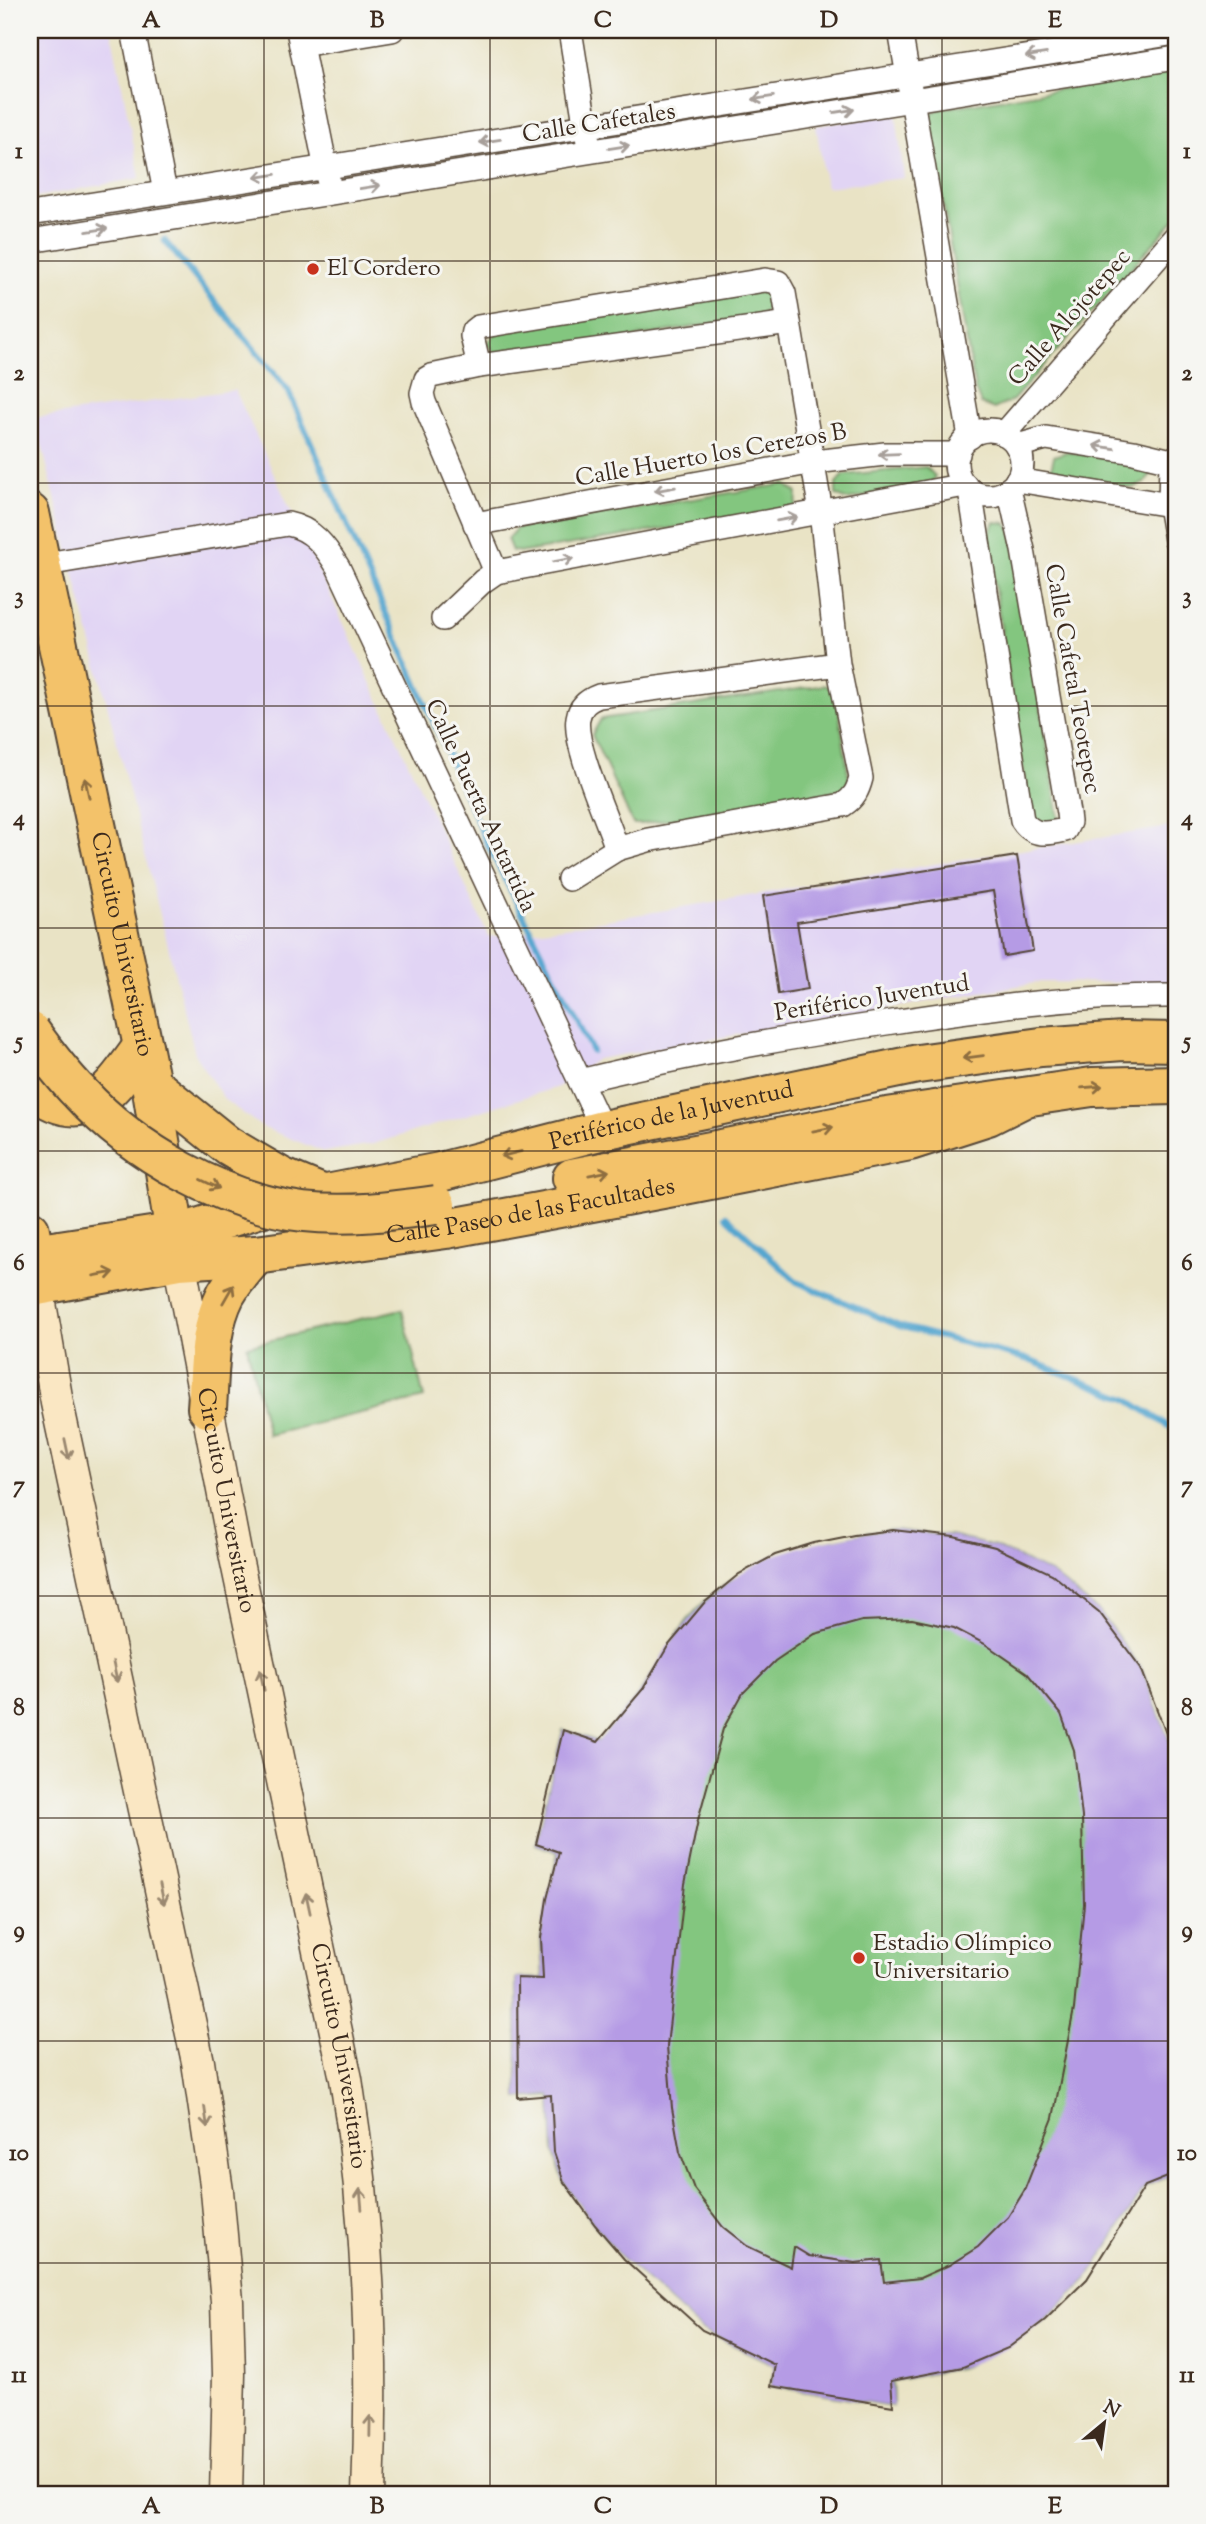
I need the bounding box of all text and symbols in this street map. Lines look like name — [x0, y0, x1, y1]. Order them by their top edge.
text: A — [142, 5, 161, 38]
text: B — [370, 5, 385, 38]
text: C — [594, 5, 612, 38]
text: D — [820, 5, 838, 38]
text: E — [1048, 5, 1062, 38]
one-way arrow — [1025, 49, 1048, 62]
one-way arrow — [752, 92, 775, 105]
street label: Calle Cafetales — [520, 95, 678, 153]
one-way arrow — [832, 104, 855, 117]
one-way arrow — [479, 135, 502, 148]
text: 1 — [15, 136, 23, 169]
text: 1 — [1183, 136, 1191, 169]
one-way arrow — [607, 140, 630, 153]
one-way arrow — [254, 170, 277, 183]
one-way arrow — [358, 180, 381, 193]
one-way arrow — [85, 223, 108, 236]
street label: Calle Alojotepec — [1001, 242, 1140, 394]
place label: El Cordero — [327, 252, 441, 286]
marker: El Cordero — [305, 261, 321, 277]
text: 2 — [14, 358, 25, 391]
text: 2 — [1182, 358, 1193, 391]
street label: Calle Huerto los Cerezos B — [573, 415, 849, 497]
one-way arrow — [1093, 440, 1116, 453]
one-way arrow — [878, 448, 901, 461]
one-way arrow — [654, 483, 677, 496]
one-way arrow — [775, 511, 798, 525]
one-way arrow — [551, 553, 574, 566]
street label: Calle Cafetal Teotepec — [1035, 561, 1109, 797]
text: 3 — [14, 581, 24, 614]
text: 3 — [1182, 581, 1192, 614]
street label: Calle Puerta Antartida — [416, 694, 544, 918]
one-way arrow — [80, 777, 94, 800]
text: 4 — [12, 803, 25, 836]
text: 4 — [1180, 803, 1193, 836]
street label: Circuito Universitario — [81, 829, 162, 1060]
street label: Periférico Juventud — [772, 967, 972, 1031]
text: 5 — [13, 1026, 23, 1059]
text: 5 — [1181, 1026, 1191, 1059]
one-way arrow — [962, 1050, 985, 1063]
street label: Periférico de la Juventud — [546, 1073, 797, 1160]
one-way arrow — [1080, 1081, 1103, 1094]
one-way arrow — [811, 1122, 834, 1136]
one-way arrow — [500, 1148, 523, 1161]
one-way arrow — [587, 1166, 610, 1179]
street label: Calle Paseo de las Facultades — [384, 1170, 678, 1254]
one-way arrow — [199, 1178, 220, 1191]
text: 6 — [13, 1248, 25, 1281]
text: 6 — [1181, 1248, 1193, 1281]
one-way arrow — [92, 1267, 115, 1280]
one-way arrow — [221, 1285, 235, 1305]
street label: Circuito Universitario — [187, 1385, 264, 1616]
one-way arrow — [61, 1437, 75, 1460]
text: 7 — [13, 1470, 25, 1503]
text: 7 — [1181, 1470, 1193, 1503]
one-way arrow — [108, 1660, 122, 1683]
one-way arrow — [254, 1669, 268, 1692]
text: 8 — [13, 1693, 25, 1726]
text: 8 — [1181, 1693, 1193, 1726]
one-way arrow — [156, 1882, 170, 1905]
one-way arrow — [301, 1892, 315, 1915]
text: 9 — [13, 1915, 25, 1948]
text: 9 — [1181, 1915, 1193, 1948]
place label: Estadio Olímpico Universitario — [873, 1927, 1052, 1989]
street label: Circuito Universitario — [301, 1940, 375, 2171]
marker: Estadio Olímpico Universitario — [851, 1950, 867, 1966]
one-way arrow — [200, 2105, 213, 2128]
text: 10 — [9, 2138, 29, 2171]
text: 10 — [1177, 2138, 1197, 2171]
one-way arrow — [354, 2188, 367, 2211]
text: 11 — [11, 2360, 27, 2393]
text: 11 — [1179, 2360, 1195, 2393]
north arrow — [1070, 2388, 1140, 2458]
text: N — [1098, 2395, 1124, 2426]
one-way arrow — [363, 2415, 377, 2438]
text: A — [142, 2491, 161, 2524]
text: B — [370, 2491, 385, 2524]
text: C — [594, 2491, 612, 2524]
text: D — [820, 2491, 838, 2524]
text: E — [1048, 2491, 1062, 2524]

